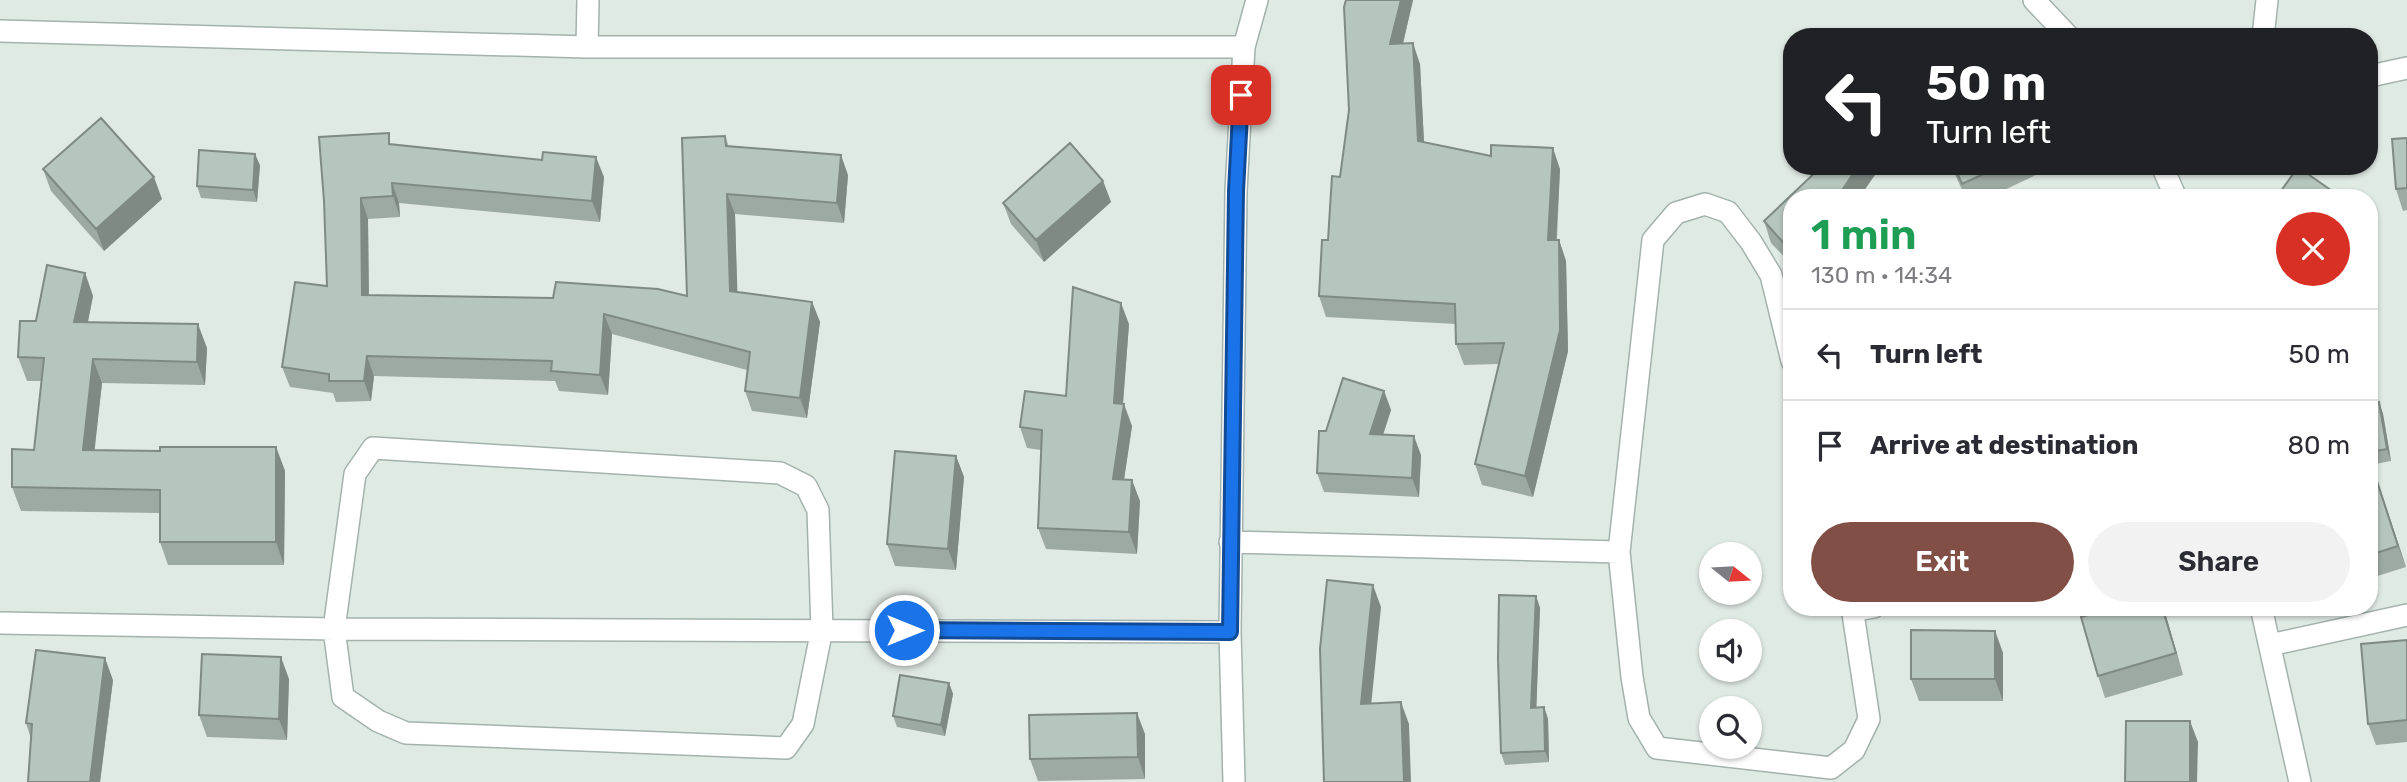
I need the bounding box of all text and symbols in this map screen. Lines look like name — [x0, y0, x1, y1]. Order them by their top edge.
text: 50 m — [1926, 54, 2046, 112]
icon: left — [1811, 56, 1902, 147]
pin — [1211, 65, 1271, 125]
icon: arrive — [1222, 76, 1260, 114]
text: Turn left — [1926, 113, 2051, 151]
text: 1 min — [1811, 210, 1917, 260]
button: close — [2276, 212, 2350, 286]
text: 130 m · 14:34 — [1811, 261, 1952, 289]
icon: left — [1811, 336, 1849, 374]
text: Turn left — [1870, 339, 1982, 370]
text: 50 m — [2289, 339, 2350, 370]
icon: arrive — [1811, 427, 1849, 465]
text: Arrive at destination — [1870, 430, 2138, 461]
text: 80 m — [2287, 430, 2350, 461]
button: Exit — [1811, 522, 2074, 602]
button: Share — [2088, 522, 2350, 602]
north arrow — [1699, 542, 1762, 606]
map controls — [1699, 542, 1762, 759]
position arrow — [867, 593, 941, 667]
button: sound — [1699, 619, 1762, 682]
button: search — [1699, 696, 1762, 759]

